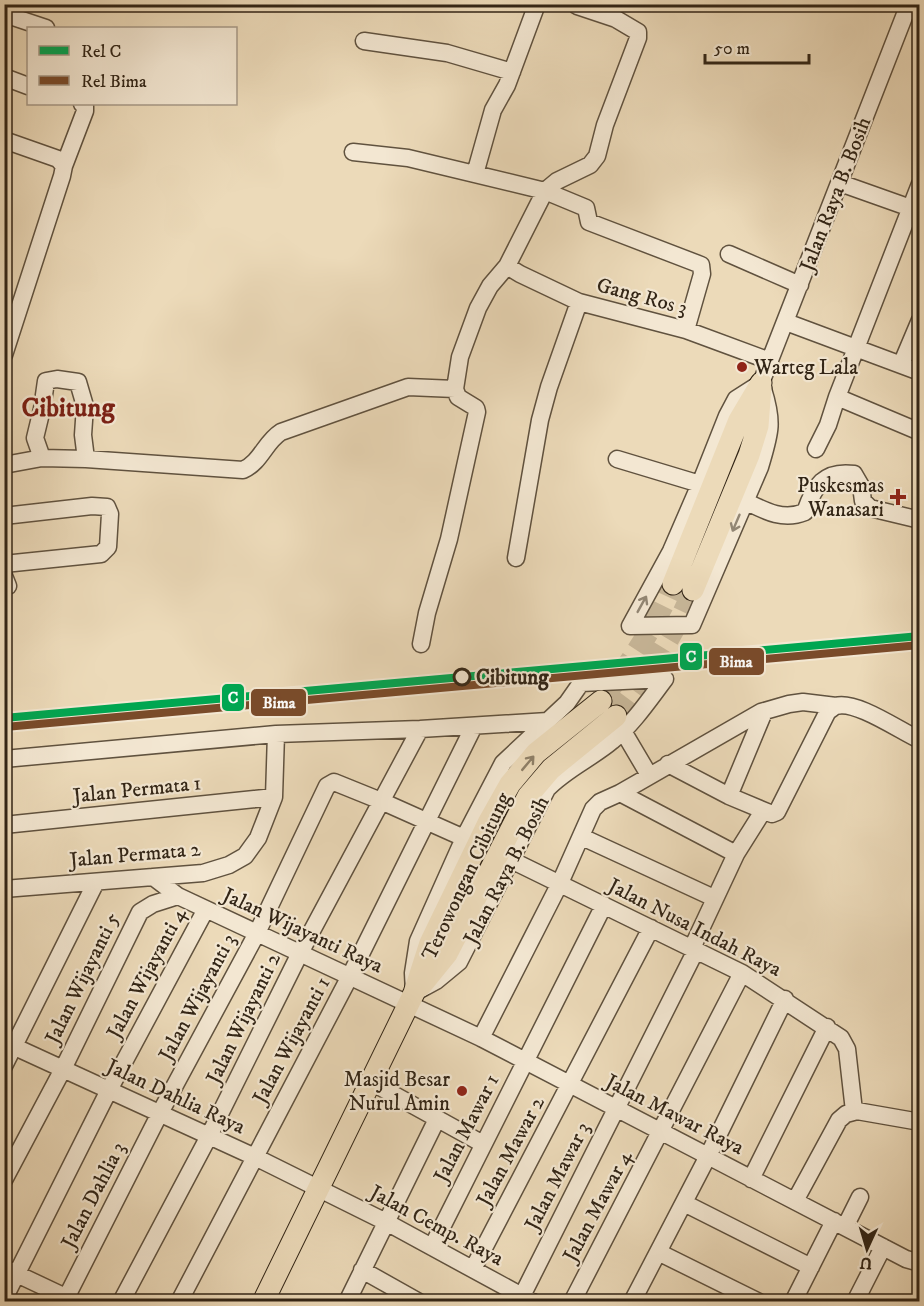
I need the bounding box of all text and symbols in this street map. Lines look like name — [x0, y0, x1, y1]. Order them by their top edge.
legend — [27, 27, 237, 105]
scale bar — [705, 27, 808, 65]
text: 50 m — [714, 38, 750, 60]
text: Rel C — [81, 41, 122, 63]
text: Rel Bima — [81, 71, 147, 93]
street label: Jalan Raya B. Bosih — [794, 113, 877, 277]
street label: Gang Ros 3 — [594, 272, 690, 322]
place label: Warteg Lala — [753, 355, 858, 381]
marker: Warteg Lala — [735, 360, 749, 374]
district label: Cibitung — [21, 391, 115, 425]
place label: Puskesmas Wanasari — [797, 473, 884, 523]
marker: Puskesmas Wanasari — [889, 488, 907, 506]
one-way arrow — [730, 513, 741, 532]
one-way arrow — [636, 596, 648, 613]
line badge: C — [679, 642, 703, 671]
text: C — [686, 647, 696, 667]
line badge: Bima — [708, 647, 765, 676]
text: Bima — [720, 652, 754, 672]
place label: Cibitung — [476, 665, 549, 691]
marker: Cibitung — [453, 668, 471, 686]
line badge: C — [221, 683, 245, 712]
text: C — [228, 688, 238, 708]
line badge: Bima — [250, 688, 307, 717]
text: Bima — [263, 693, 297, 713]
one-way arrow — [521, 756, 535, 771]
street label: Jalan Permata 1 — [70, 770, 202, 810]
street label: Terowongan Cibitung — [417, 788, 518, 964]
street label: Jalan Raya B. Bosih — [457, 792, 556, 951]
street label: Jalan Permata 2 — [67, 836, 202, 874]
street label: Jalan Nusa Indah Raya — [602, 872, 786, 983]
street label: Jalan Wijayanti Raya — [216, 881, 387, 980]
street label: Jalan Wijayanti 4 — [101, 903, 193, 1045]
street label: Jalan Wijayanti 5 — [39, 909, 126, 1050]
street label: Jalan Wijayanti 3 — [153, 929, 242, 1067]
street label: Jalan Wijayanti 2 — [200, 948, 287, 1090]
street label: Jalan Wijayanti 1 — [247, 972, 336, 1110]
street label: Jalan Dahlia Raya — [100, 1053, 249, 1140]
place label: Masjid Besar Nurul Amin — [344, 1067, 450, 1117]
street label: Jalan Mawar Raya — [599, 1068, 748, 1161]
street label: Jalan Mawar 1 — [428, 1070, 505, 1189]
marker: Masjid Besar Nurul Amin — [455, 1084, 469, 1098]
street label: Jalan Mawar 2 — [470, 1092, 551, 1213]
street label: Jalan Mawar 3 — [519, 1118, 596, 1237]
street label: Jalan Dahlia 3 — [55, 1138, 132, 1255]
street label: Jalan Mawar 4 — [557, 1146, 639, 1268]
street label: Jalan Cemp. Raya — [363, 1179, 508, 1272]
north arrow — [837, 1219, 897, 1279]
text: U — [859, 1253, 873, 1273]

